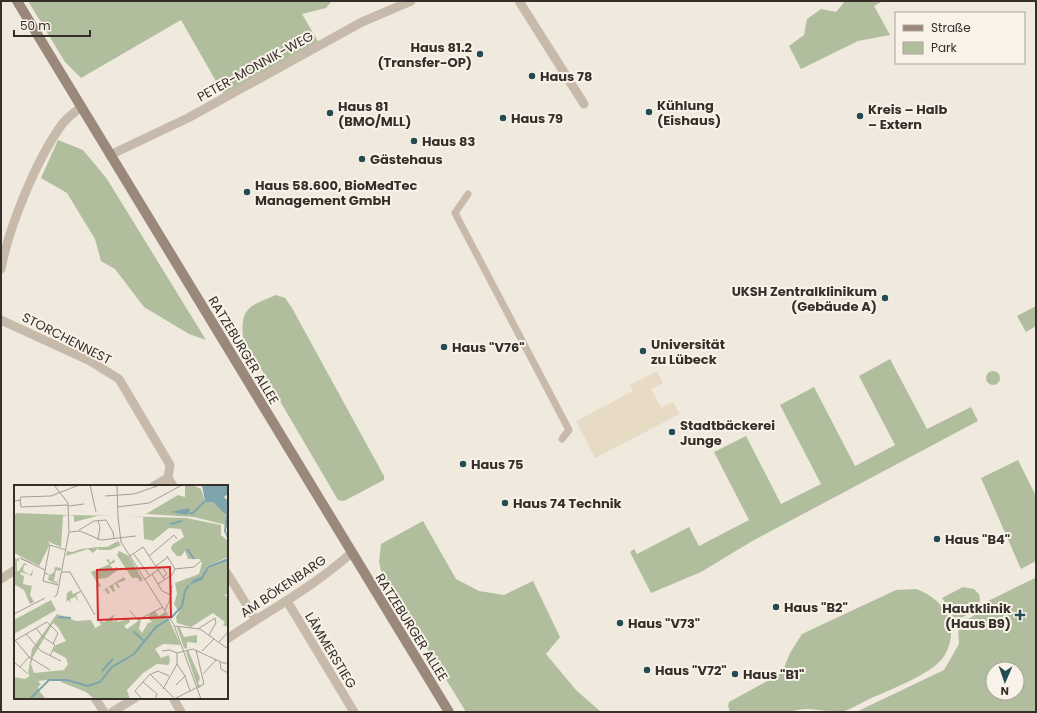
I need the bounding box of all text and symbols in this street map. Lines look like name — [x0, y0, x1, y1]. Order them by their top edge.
scale bar — [14, 12, 90, 38]
legend — [895, 12, 1025, 64]
text: 50 m — [20, 17, 51, 34]
text: Straße — [931, 19, 971, 36]
street label: PETER-MONNIK-WEG — [194, 27, 317, 106]
place label: Haus 81.2 (Transfer-OP) — [377, 38, 473, 72]
text: Park — [931, 39, 958, 56]
marker: Haus 81.2 (Transfer-OP) — [475, 49, 485, 59]
place label: Haus 78 — [540, 67, 592, 86]
marker: Haus 78 — [527, 71, 537, 81]
place label: Kühlung (Eishaus) — [657, 96, 721, 130]
place label: Haus 81 (BMO/MLL) — [338, 97, 411, 131]
place label: Kreis – Halb – Extern — [868, 100, 947, 134]
marker: Kühlung (Eishaus) — [644, 107, 654, 117]
marker: Haus 81 (BMO/MLL) — [325, 108, 335, 118]
place label: Haus 79 — [511, 109, 563, 128]
marker: Kreis – Halb – Extern — [855, 111, 865, 121]
marker: Haus 79 — [498, 113, 508, 123]
place label: Haus 83 — [422, 132, 476, 151]
marker: Haus 83 — [409, 136, 419, 146]
place label: Gästehaus — [370, 150, 443, 169]
marker: Gästehaus — [357, 154, 367, 164]
place label: Haus 58.600, BioMedTec Management GmbH — [255, 176, 418, 210]
marker: Haus 58.600, BioMedTec Management GmbH — [242, 187, 252, 197]
place label: UKSH Zentralklinikum (Gebäude A) — [732, 282, 877, 316]
street label: RATZEBURGER ALLEE — [204, 292, 284, 408]
marker: UKSH Zentralklinikum (Gebäude A) — [880, 293, 890, 303]
street label: STORCHENNEST — [19, 308, 115, 369]
place label: Universität zu Lübeck — [651, 335, 725, 369]
place label: Haus "V76" — [452, 338, 525, 357]
marker: Haus "V76" — [439, 342, 449, 352]
marker: Universität zu Lübeck — [638, 346, 648, 356]
place label: Stadtbäckerei Junge — [680, 416, 775, 450]
marker: Stadtbäckerei Junge — [667, 427, 677, 437]
place label: Haus 75 — [471, 455, 524, 474]
marker: Haus 75 — [458, 459, 468, 469]
inset map — [14, 485, 228, 699]
place label: Haus 74 Technik — [513, 494, 622, 513]
marker: Haus 74 Technik — [500, 498, 510, 508]
place label: Haus "B4" — [945, 530, 1010, 549]
marker: Haus "B4" — [932, 534, 942, 544]
street label: AM BÖKENBARG — [237, 551, 330, 622]
street label: RATZEBURGER ALLEE — [371, 570, 452, 685]
place label: Haus "B2" — [784, 598, 848, 617]
place label: Hautklinik (Haus B9) — [942, 599, 1011, 633]
marker: Haus "B2" — [771, 602, 781, 612]
street label: LÄMMERSTIEG — [300, 609, 361, 692]
marker: Hautklinik (Haus B9) — [1014, 609, 1026, 621]
place label: Haus "V73" — [628, 614, 700, 633]
marker: Haus "V73" — [615, 618, 625, 628]
place label: Haus "V72" — [655, 661, 727, 680]
north arrow — [985, 661, 1025, 701]
marker: Haus "V72" — [642, 665, 652, 675]
place label: Haus "B1" — [743, 665, 804, 684]
marker: Haus "B1" — [730, 669, 740, 679]
text: N — [1000, 683, 1009, 699]

